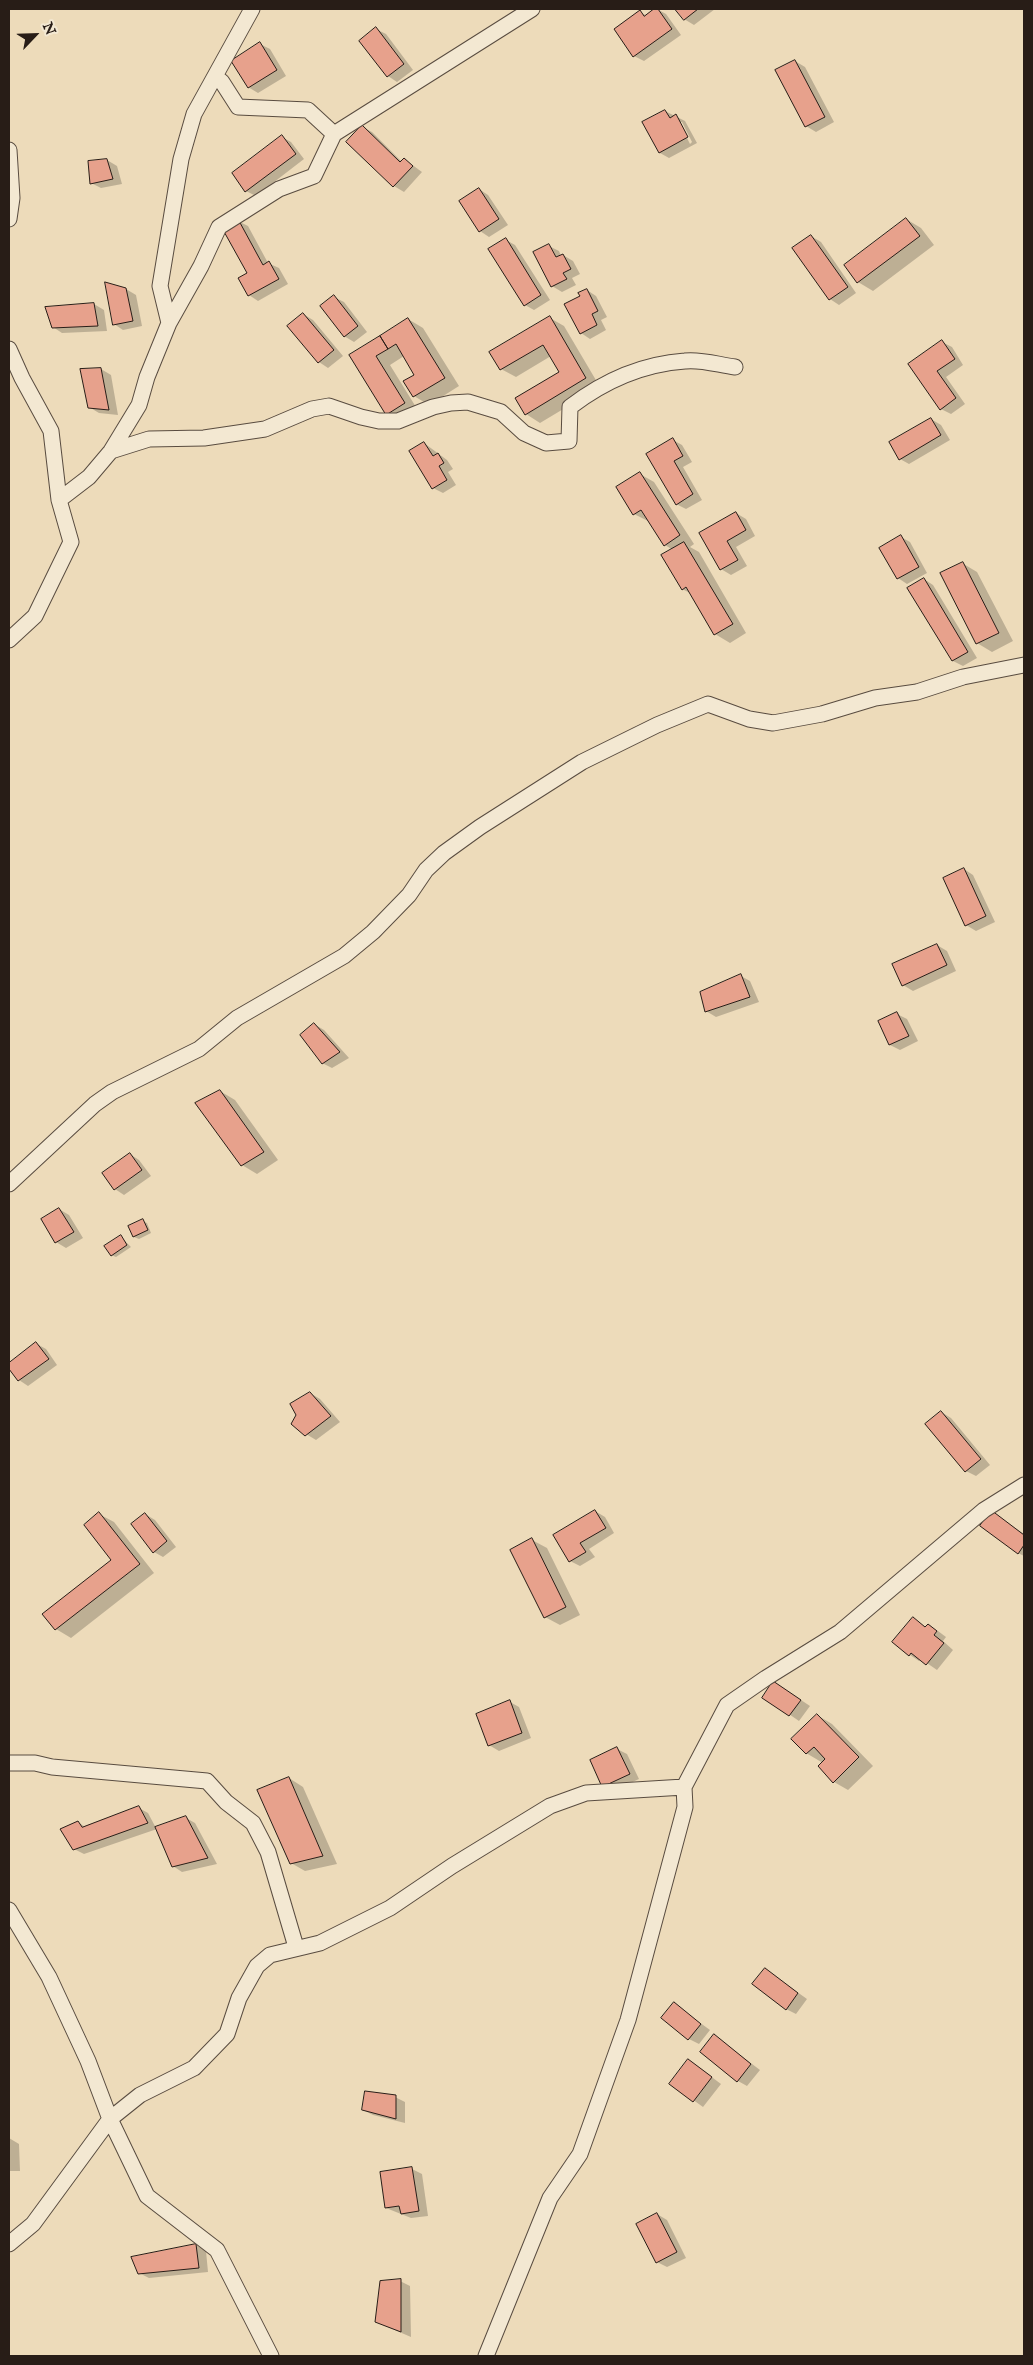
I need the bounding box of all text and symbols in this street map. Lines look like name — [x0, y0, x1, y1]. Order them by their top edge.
north arrow — [10, 10, 60, 60]
text: N — [38, 20, 59, 38]

